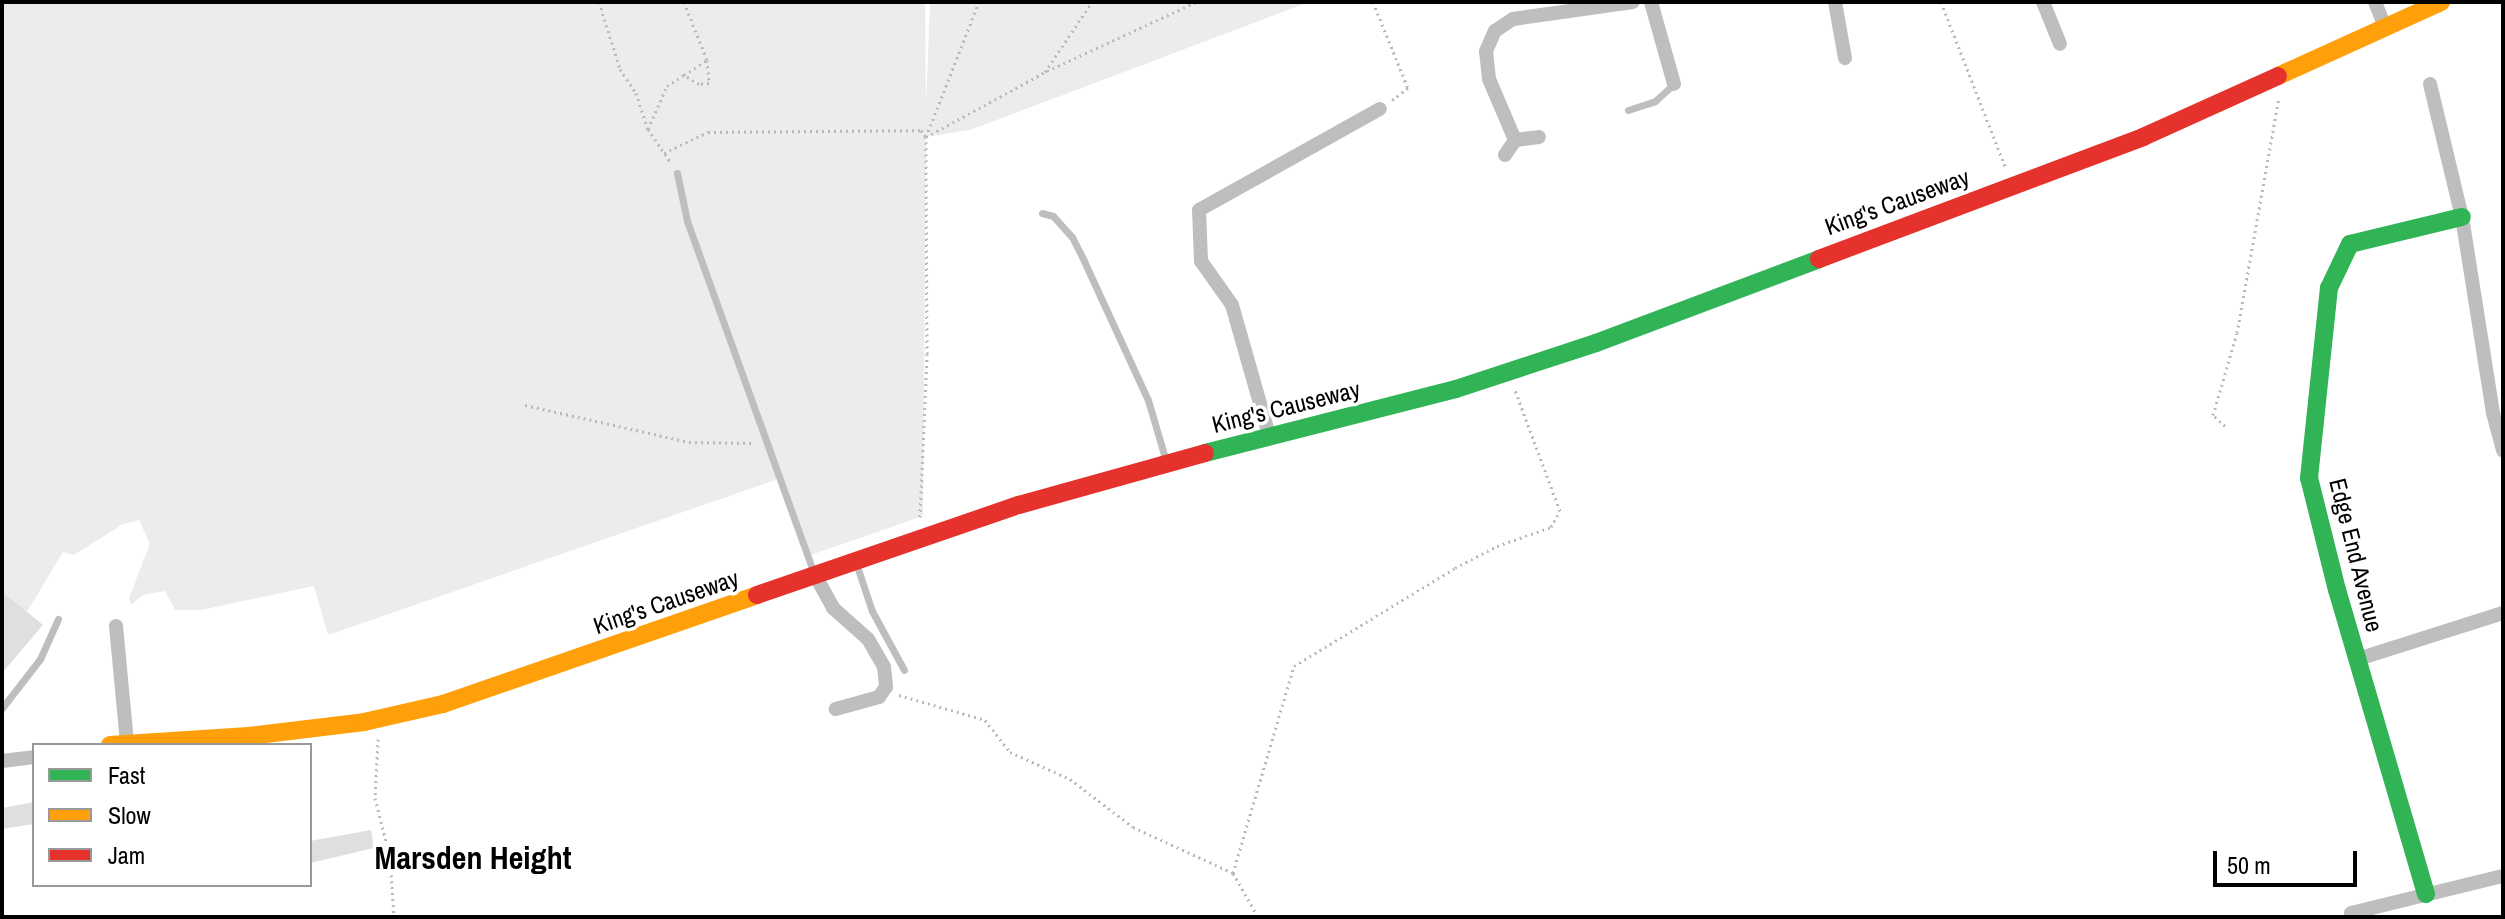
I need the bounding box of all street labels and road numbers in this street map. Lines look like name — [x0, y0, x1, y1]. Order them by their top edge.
street label: King's Causeway — [1821, 163, 1973, 241]
street label: King's Causeway — [1209, 375, 1363, 439]
street label: Edge End Avenue — [2323, 475, 2389, 635]
street label: King's Causeway — [590, 564, 742, 640]

